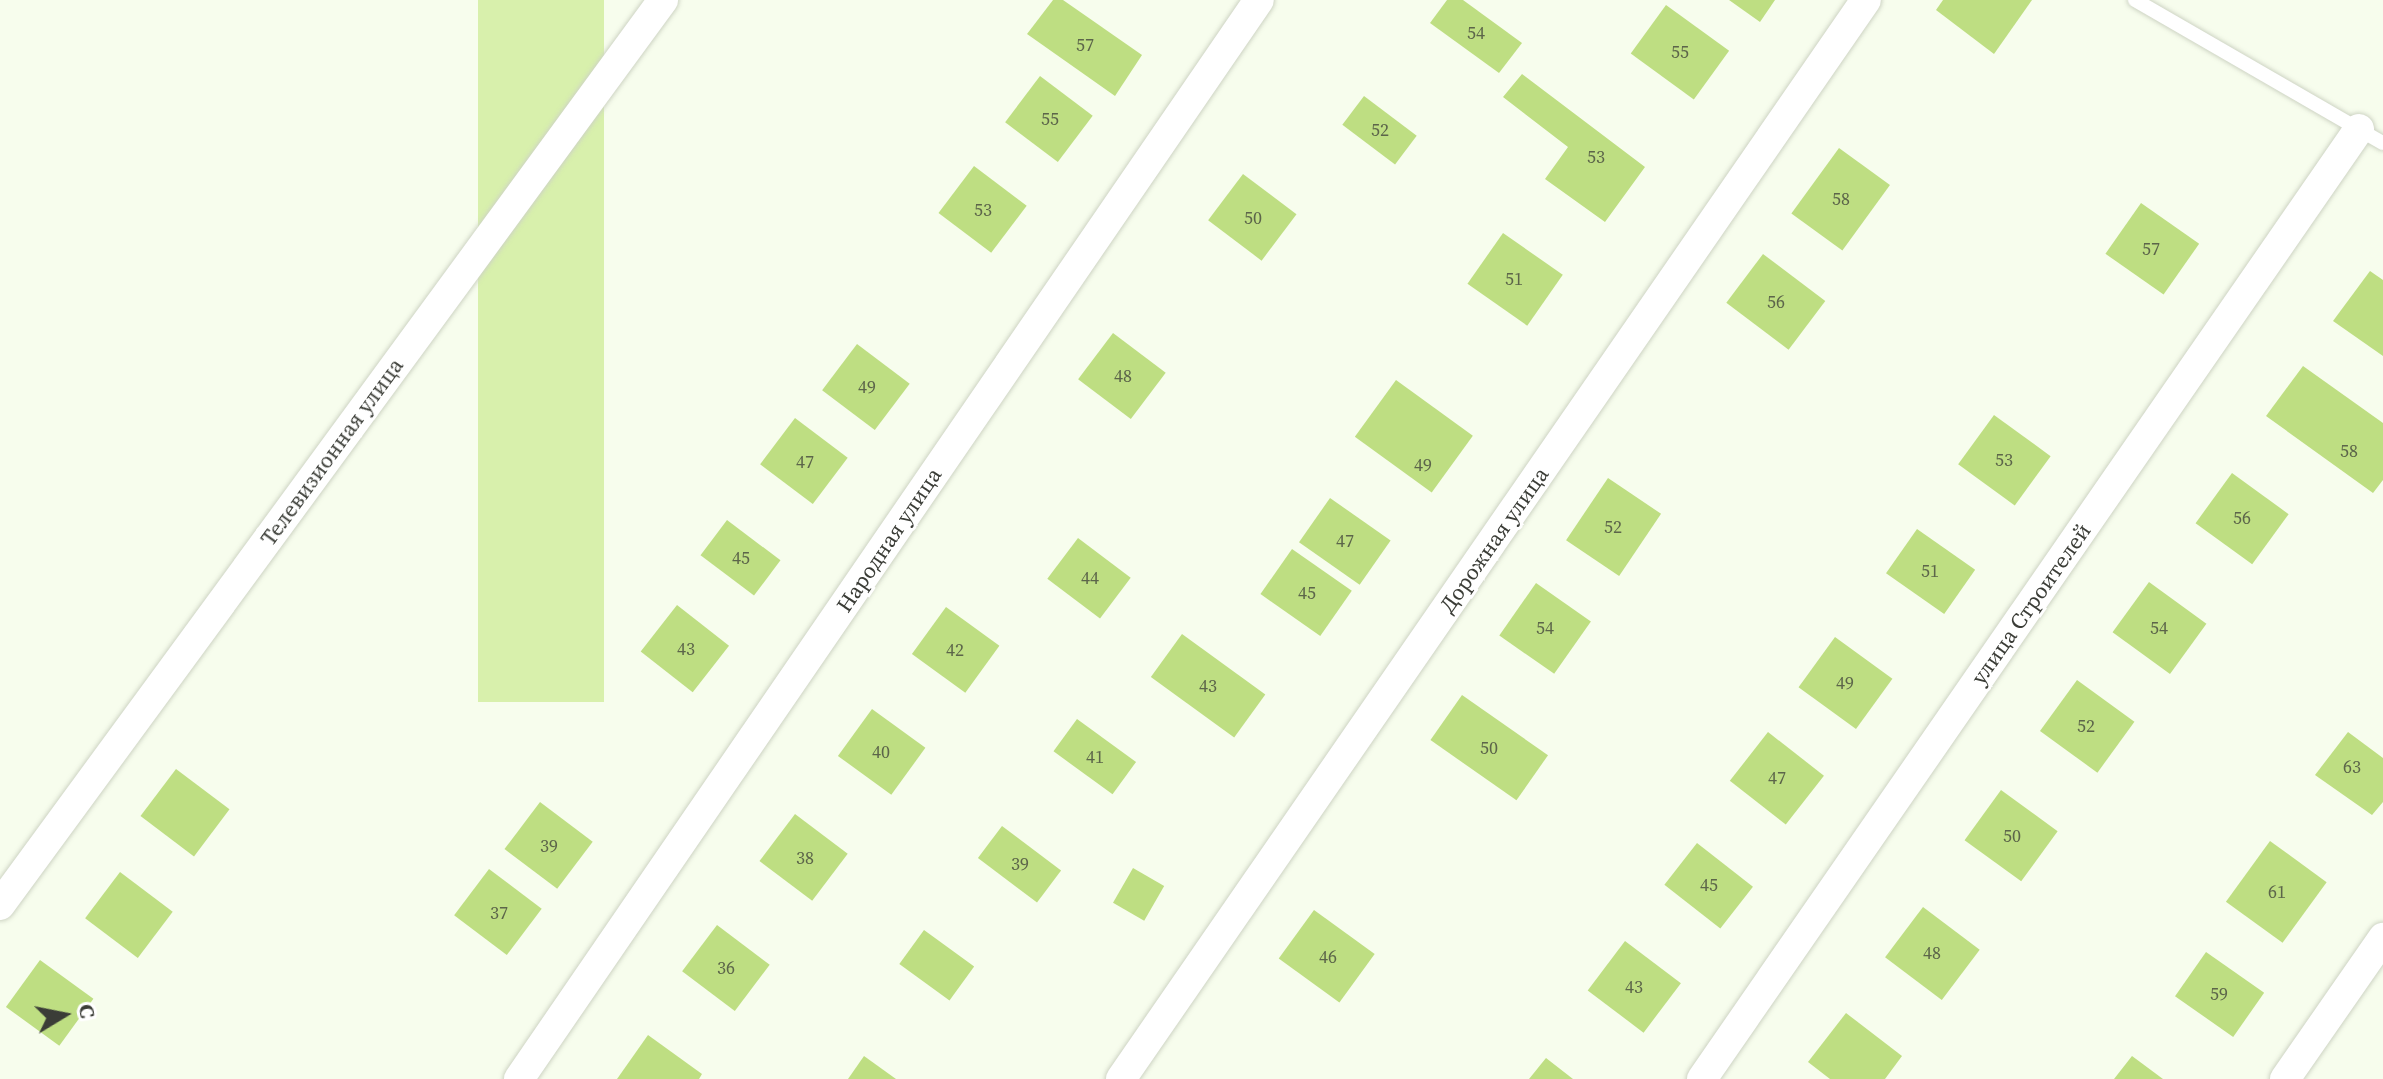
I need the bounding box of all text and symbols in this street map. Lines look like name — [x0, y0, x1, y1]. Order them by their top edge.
house number: 54 — [1467, 22, 1485, 44]
house number: 57 — [1076, 34, 1094, 56]
house number: 55 — [1671, 41, 1689, 63]
house number: 55 — [1041, 108, 1059, 130]
house number: 52 — [1371, 119, 1389, 141]
house number: 53 — [1587, 146, 1605, 168]
house number: 58 — [1832, 188, 1850, 210]
house number: 53 — [974, 199, 992, 221]
house number: 50 — [1244, 207, 1262, 229]
house number: 57 — [2142, 238, 2160, 260]
house number: 51 — [1505, 268, 1523, 290]
house number: 56 — [1767, 291, 1785, 313]
street label: Телевизионная улица — [255, 353, 409, 551]
house number: 48 — [1114, 365, 1132, 387]
house number: 49 — [858, 376, 876, 398]
house number: 58 — [2340, 440, 2358, 462]
house number: 53 — [1995, 449, 2013, 471]
house number: 47 — [796, 451, 814, 473]
house number: 49 — [1414, 454, 1432, 476]
street label: Дорожная улица — [1434, 462, 1554, 618]
street label: Народная улица — [831, 463, 947, 617]
house number: 56 — [2233, 507, 2251, 529]
house number: 52 — [1604, 516, 1622, 538]
street label: улица Строителей — [1965, 518, 2097, 690]
house number: 47 — [1336, 530, 1354, 552]
house number: 45 — [732, 547, 750, 569]
house number: 51 — [1921, 560, 1939, 582]
house number: 44 — [1081, 567, 1099, 589]
house number: 45 — [1298, 582, 1316, 604]
house number: 54 — [1536, 617, 1554, 639]
house number: 54 — [2150, 617, 2168, 639]
house number: 43 — [677, 638, 695, 660]
house number: 42 — [946, 639, 964, 661]
house number: 49 — [1836, 672, 1854, 694]
house number: 43 — [1199, 675, 1217, 697]
house number: 52 — [2077, 715, 2095, 737]
house number: 50 — [1480, 737, 1498, 759]
house number: 40 — [872, 741, 890, 763]
house number: 41 — [1086, 746, 1104, 768]
house number: 63 — [2343, 756, 2361, 778]
house number: 47 — [1768, 767, 1786, 789]
house number: 50 — [2003, 825, 2021, 847]
house number: 39 — [540, 835, 558, 857]
house number: 38 — [796, 847, 814, 869]
house number: 39 — [1011, 853, 1029, 875]
house number: 45 — [1700, 874, 1718, 896]
house number: 61 — [2268, 881, 2286, 903]
house number: 37 — [490, 902, 508, 924]
house number: 48 — [1923, 942, 1941, 964]
house number: 46 — [1319, 946, 1337, 968]
house number: 36 — [717, 957, 735, 979]
north arrow — [24, 975, 104, 1055]
house number: 43 — [1625, 976, 1643, 998]
house number: 59 — [2210, 983, 2228, 1005]
text: С — [72, 1001, 104, 1020]

